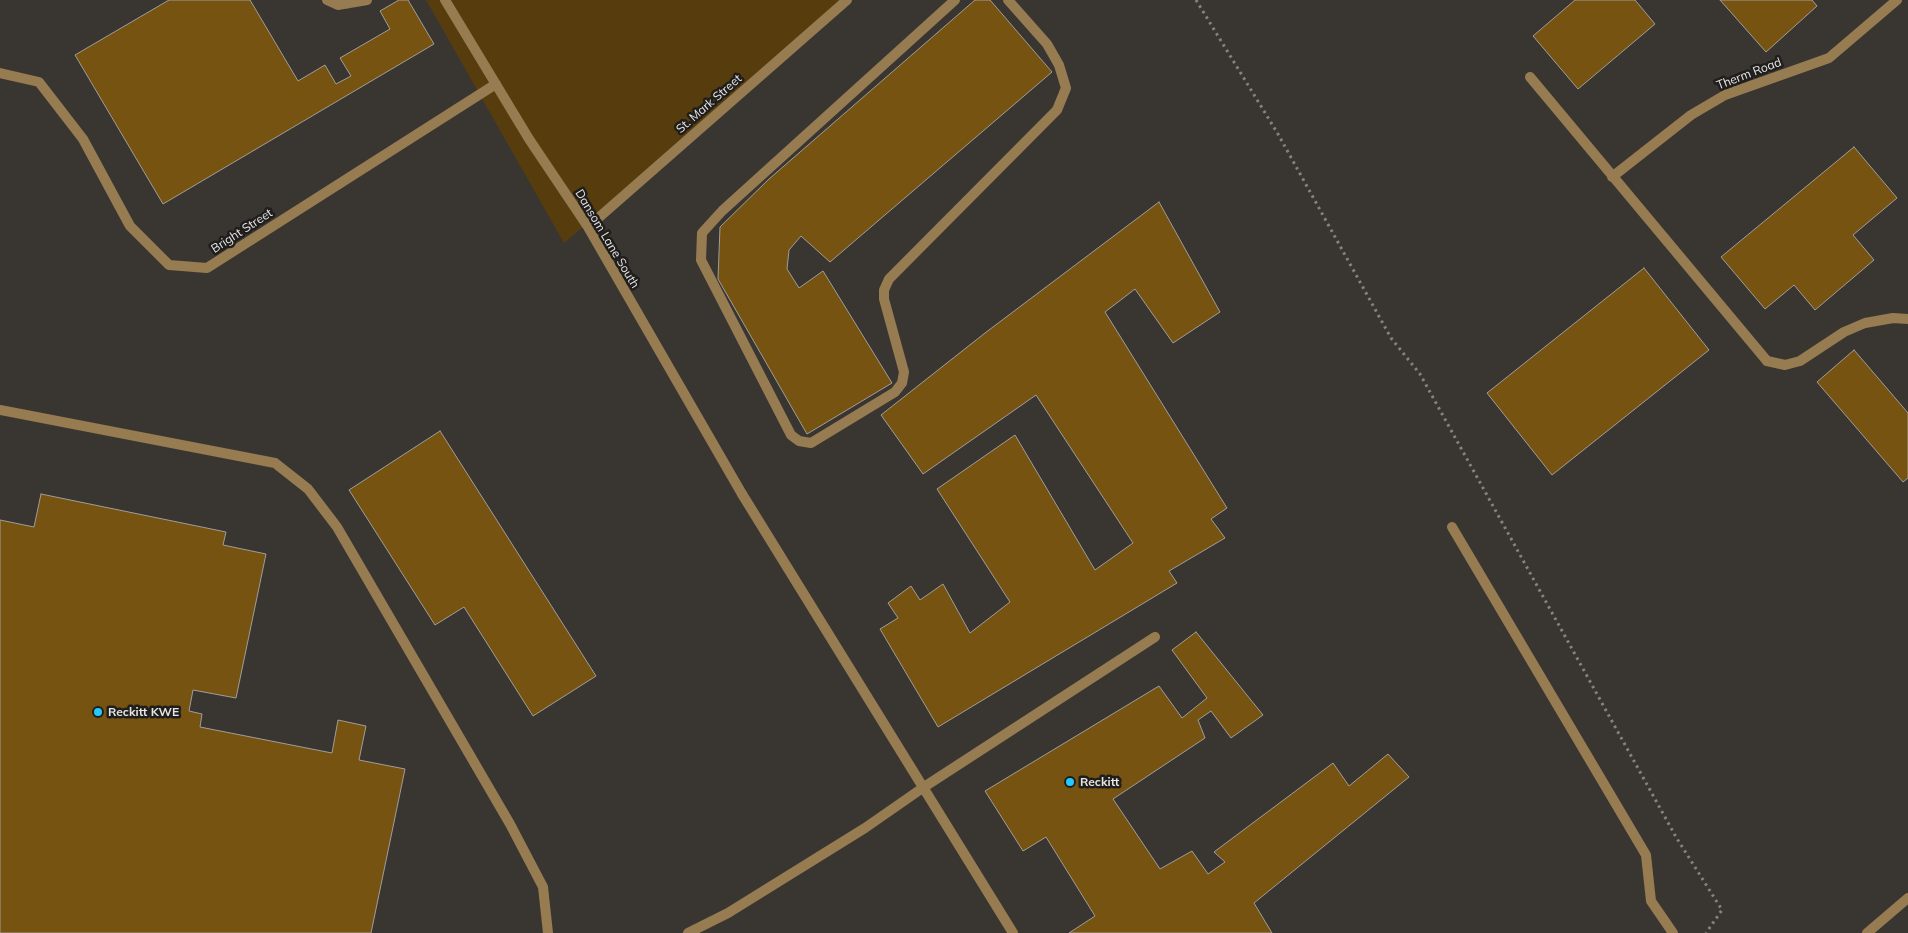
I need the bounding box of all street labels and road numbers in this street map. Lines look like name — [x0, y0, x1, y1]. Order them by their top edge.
street label: Therm Road — [1715, 55, 1783, 93]
street label: St. Mark Street — [673, 72, 745, 136]
street label: Dansom Lane South — [572, 187, 642, 291]
street label: Bright Street — [209, 206, 275, 256]

